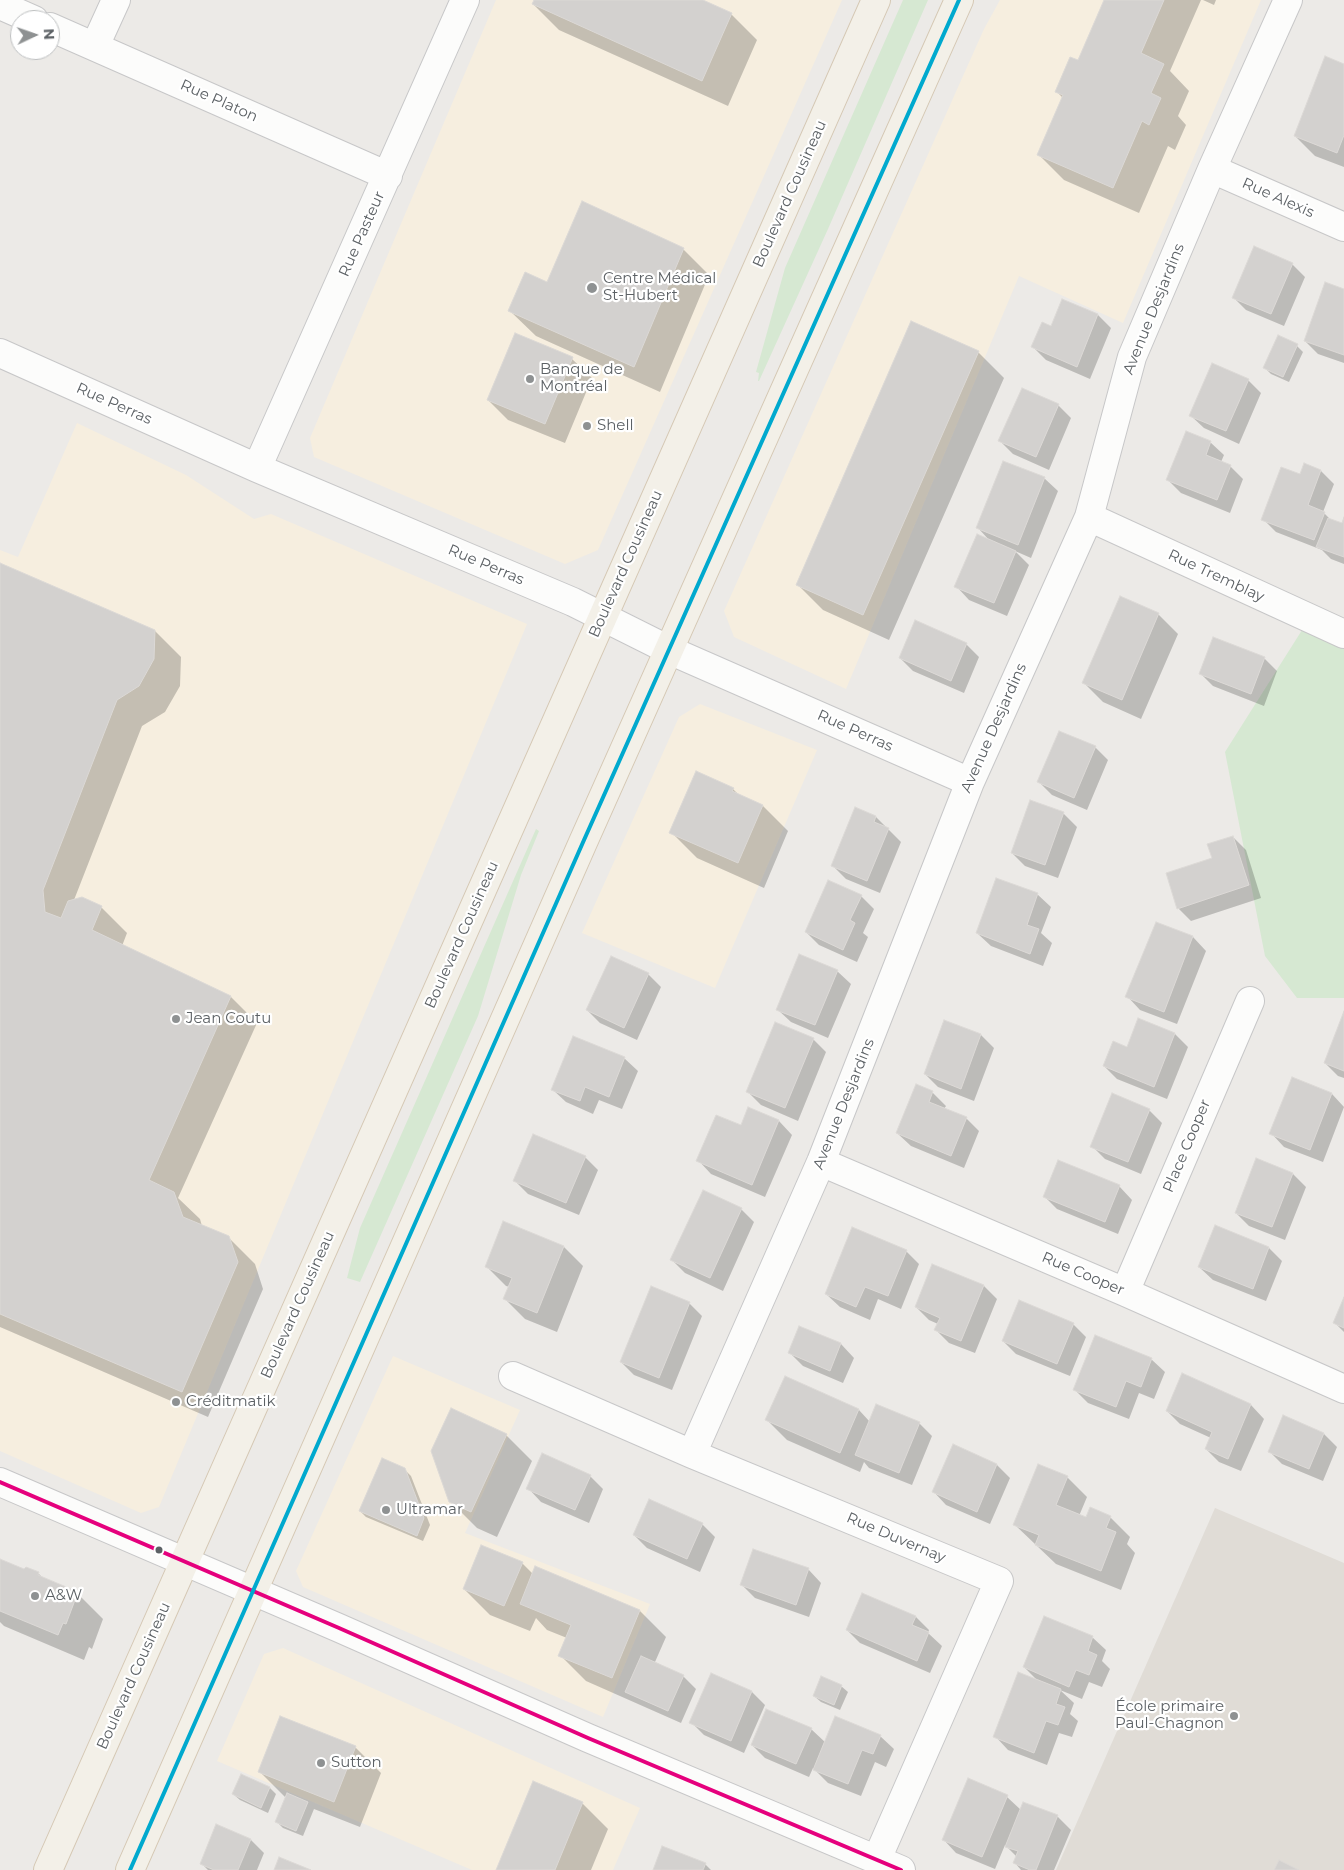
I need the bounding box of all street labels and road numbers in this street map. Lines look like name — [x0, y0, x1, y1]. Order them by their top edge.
street label: Rue Platon — [177, 76, 261, 126]
street label: Boulevard Cousineau — [749, 118, 831, 270]
street label: Rue Alexis — [1239, 174, 1317, 222]
street label: Rue Pasteur — [335, 189, 389, 279]
street label: Avenue Desjardins — [1119, 241, 1189, 377]
street label: Rue Perras — [73, 379, 155, 429]
street label: Boulevard Cousineau — [585, 488, 667, 640]
street label: Rue Perras — [445, 541, 527, 589]
street label: Rue Tremblay — [1165, 546, 1267, 606]
street label: Avenue Desjardins — [957, 661, 1031, 795]
street label: Rue Perras — [814, 706, 896, 756]
street label: Boulevard Cousineau — [421, 859, 503, 1011]
street label: Avenue Desjardins — [809, 1036, 879, 1172]
street label: Place Cooper — [1159, 1097, 1215, 1195]
street label: Boulevard Cousineau — [257, 1229, 339, 1381]
street label: Rue Cooper — [1039, 1248, 1127, 1300]
street label: Rue Duvernay — [844, 1509, 948, 1567]
street label: Boulevard Cousineau — [93, 1600, 175, 1752]

